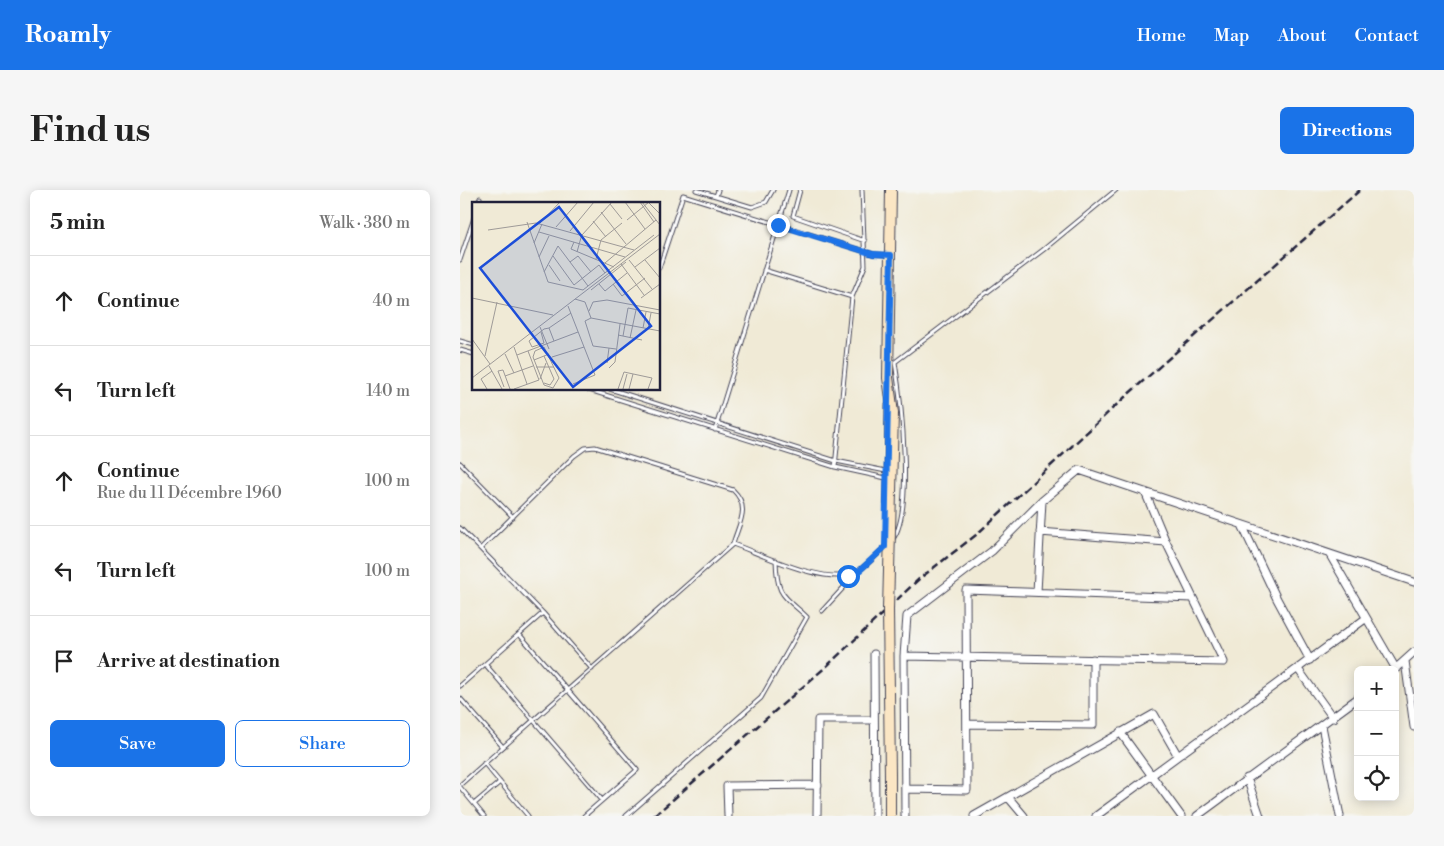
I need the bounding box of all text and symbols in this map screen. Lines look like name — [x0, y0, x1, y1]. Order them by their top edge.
text: Roamly — [25, 20, 111, 50]
text: Home — [1137, 24, 1186, 47]
text: Map — [1214, 24, 1250, 47]
text: About — [1278, 24, 1327, 47]
text: Contact — [1355, 24, 1419, 47]
button: Directions — [1280, 107, 1414, 154]
text: Find us — [30, 109, 150, 152]
inset map — [472, 202, 660, 390]
text: 5 min — [50, 210, 105, 236]
text: Walk · 380 m — [320, 213, 410, 233]
route end — [767, 214, 790, 237]
icon: ahead — [50, 287, 78, 315]
text: Continue — [97, 289, 180, 313]
text: 40 m — [373, 291, 410, 311]
icon: left — [50, 377, 78, 405]
text: Turn left — [97, 379, 176, 403]
text: 140 m — [366, 381, 410, 401]
text: Continue — [97, 459, 180, 483]
icon: ahead — [50, 467, 78, 495]
text: 100 m — [365, 471, 410, 491]
text: Rue du 11 Décembre 1960 — [97, 483, 282, 503]
icon: left — [50, 557, 78, 585]
text: Turn left — [97, 559, 176, 583]
text: 100 m — [365, 561, 410, 581]
route start — [837, 565, 860, 588]
icon: arrive — [50, 647, 78, 675]
text: Arrive at destination — [97, 649, 280, 673]
map controls — [1354, 666, 1399, 801]
button: + — [1354, 666, 1399, 711]
button: − — [1354, 711, 1399, 756]
button: Save — [50, 720, 225, 767]
button: Share — [235, 720, 410, 767]
button: locate — [1354, 756, 1399, 801]

